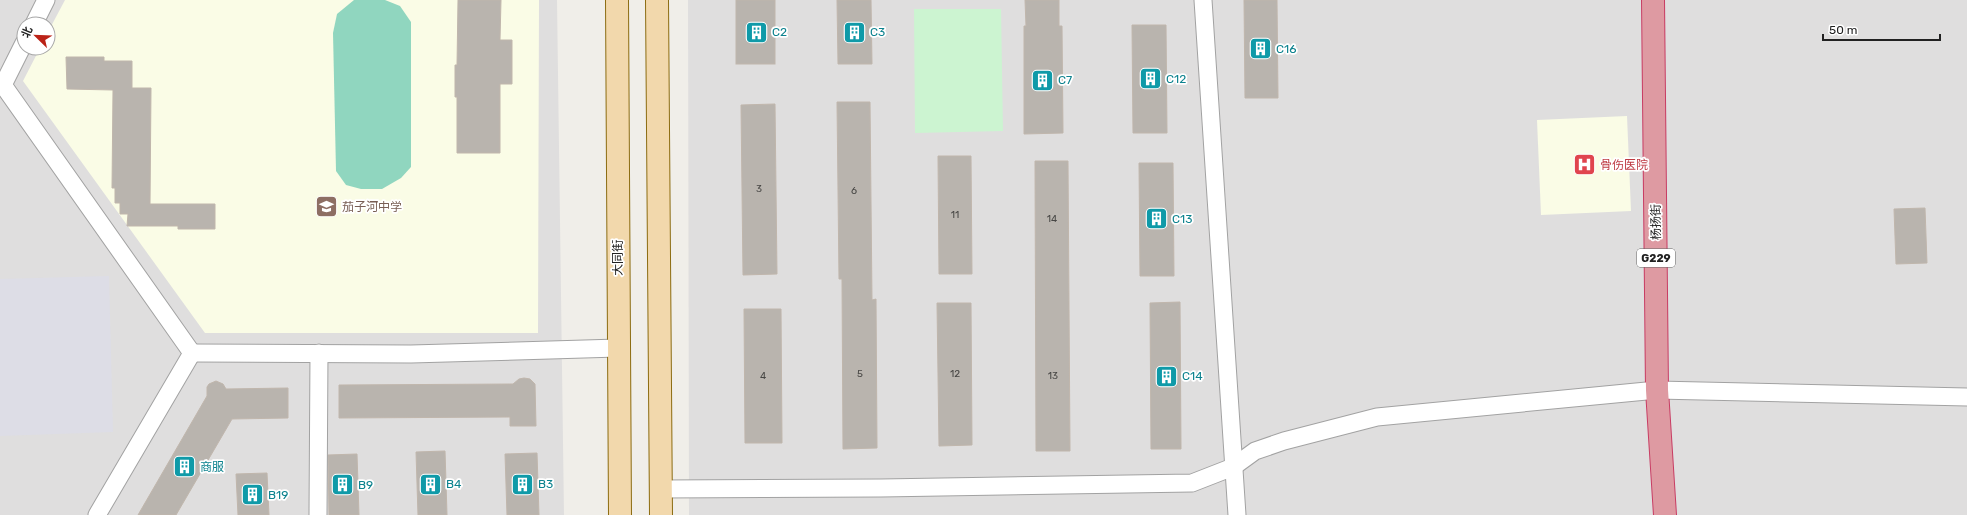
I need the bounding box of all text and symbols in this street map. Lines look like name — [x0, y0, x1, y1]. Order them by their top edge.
north arrow — [16, 16, 56, 56]
scale bar — [1823, 16, 1940, 42]
building icon: C2 — [743, 19, 769, 45]
building icon: C3 — [841, 19, 867, 45]
text: 50 m — [1829, 23, 1857, 37]
text: 北 — [19, 25, 35, 40]
place label: C2 — [772, 25, 787, 39]
place label: C3 — [870, 25, 885, 39]
building icon: C16 — [1248, 36, 1274, 62]
place label: C16 — [1276, 42, 1296, 56]
building icon: C12 — [1137, 66, 1163, 92]
building icon: C7 — [1030, 67, 1056, 93]
place label: C12 — [1166, 72, 1186, 86]
place label: C7 — [1058, 73, 1072, 87]
hospital icon: 骨伤医院 — [1571, 152, 1597, 178]
place label: 骨伤医院 — [1600, 158, 1648, 172]
house number: 3 — [756, 183, 762, 195]
house number: 6 — [851, 185, 857, 197]
school or university icon: 茄子河中学 — [313, 194, 339, 220]
place label: 茄子河中学 — [342, 200, 402, 214]
street label: 杨扬街 — [1649, 204, 1663, 240]
building icon: C13 — [1144, 206, 1170, 232]
house number: 11 — [951, 209, 959, 221]
place label: C13 — [1172, 212, 1192, 226]
house number: 14 — [1047, 213, 1057, 225]
street label: 大同街 — [611, 240, 625, 276]
road number: G229 — [1637, 249, 1675, 267]
building icon: C14 — [1153, 363, 1179, 389]
house number: 5 — [857, 368, 863, 380]
house number: 12 — [950, 368, 960, 380]
place label: C14 — [1182, 369, 1203, 383]
house number: 4 — [760, 370, 766, 382]
house number: 13 — [1048, 370, 1058, 382]
building icon: 商服 — [172, 454, 198, 480]
place label: 商服 — [200, 460, 224, 474]
building icon: B4 — [418, 471, 444, 497]
building icon: B3 — [509, 471, 535, 497]
building icon: B9 — [330, 472, 356, 498]
place label: B4 — [446, 477, 462, 491]
place label: B3 — [538, 477, 553, 491]
place label: B9 — [358, 478, 373, 492]
building icon: B19 — [239, 482, 265, 508]
place label: B19 — [268, 488, 288, 502]

